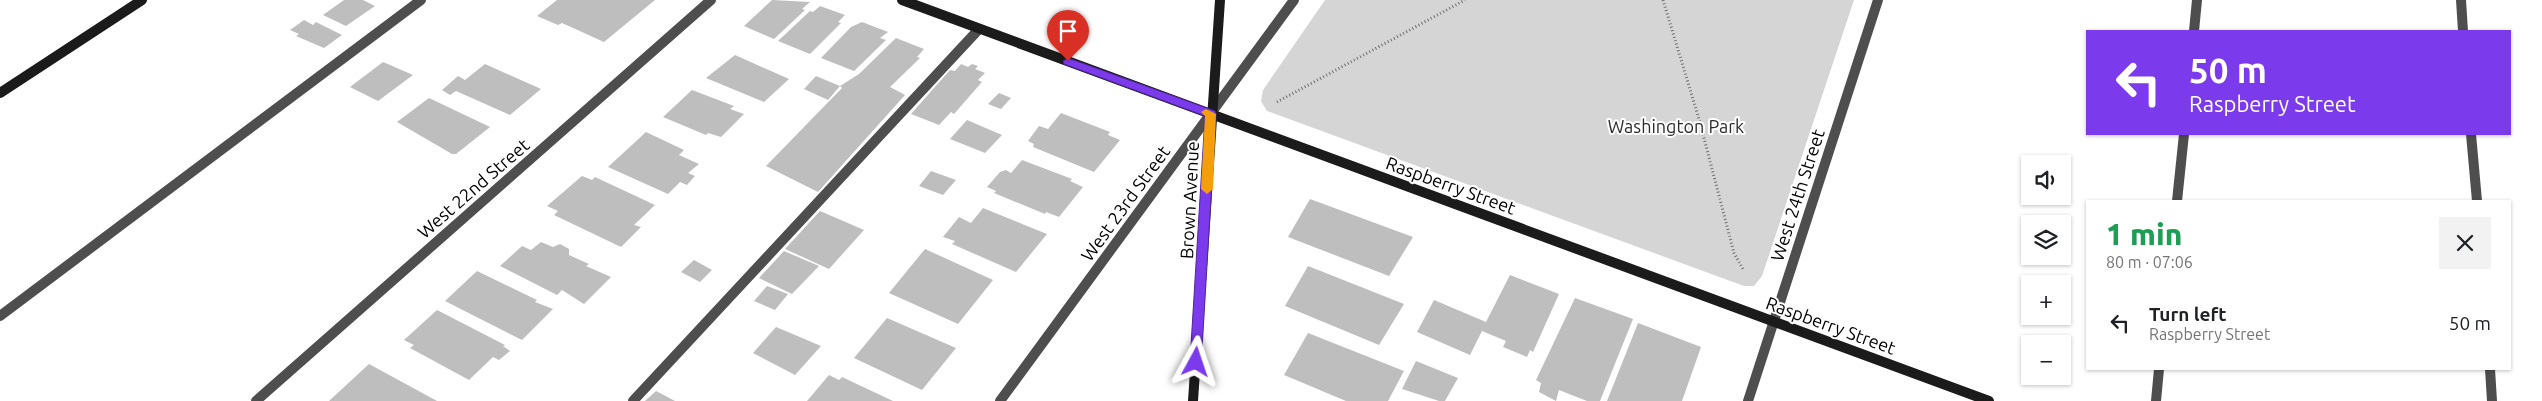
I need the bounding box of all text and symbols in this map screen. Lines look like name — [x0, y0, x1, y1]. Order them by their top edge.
pin — [1047, 10, 1089, 61]
icon: arrive — [1054, 17, 1082, 45]
icon: left — [2106, 50, 2171, 115]
text: 50 m — [2189, 50, 2267, 90]
text: Raspberry Street — [2189, 91, 2356, 116]
park label: Washington Park — [1608, 116, 1744, 136]
street label: West 24th Street — [1766, 127, 1828, 263]
street label: West 22nd Street — [413, 134, 533, 242]
street label: Brown Avenue — [1176, 141, 1202, 259]
street label: West 23rd Street — [1077, 142, 1173, 264]
street label: Raspberry Street — [1384, 152, 1518, 218]
map controls — [2021, 155, 2071, 385]
button: sound — [2021, 155, 2071, 205]
button: layers — [2021, 215, 2071, 265]
text: 1 min — [2106, 217, 2182, 251]
button: close — [2439, 217, 2491, 269]
text: 80 m · 07:06 — [2106, 253, 2193, 271]
button: + — [2021, 275, 2071, 325]
street label: Raspberry Street — [1764, 292, 1898, 358]
text: Turn left — [2149, 303, 2227, 325]
icon: left — [2106, 309, 2134, 337]
text: 50 m — [2449, 312, 2491, 334]
text: Raspberry Street — [2149, 325, 2270, 343]
position arrow — [1169, 335, 1221, 387]
button: − — [2021, 335, 2071, 385]

